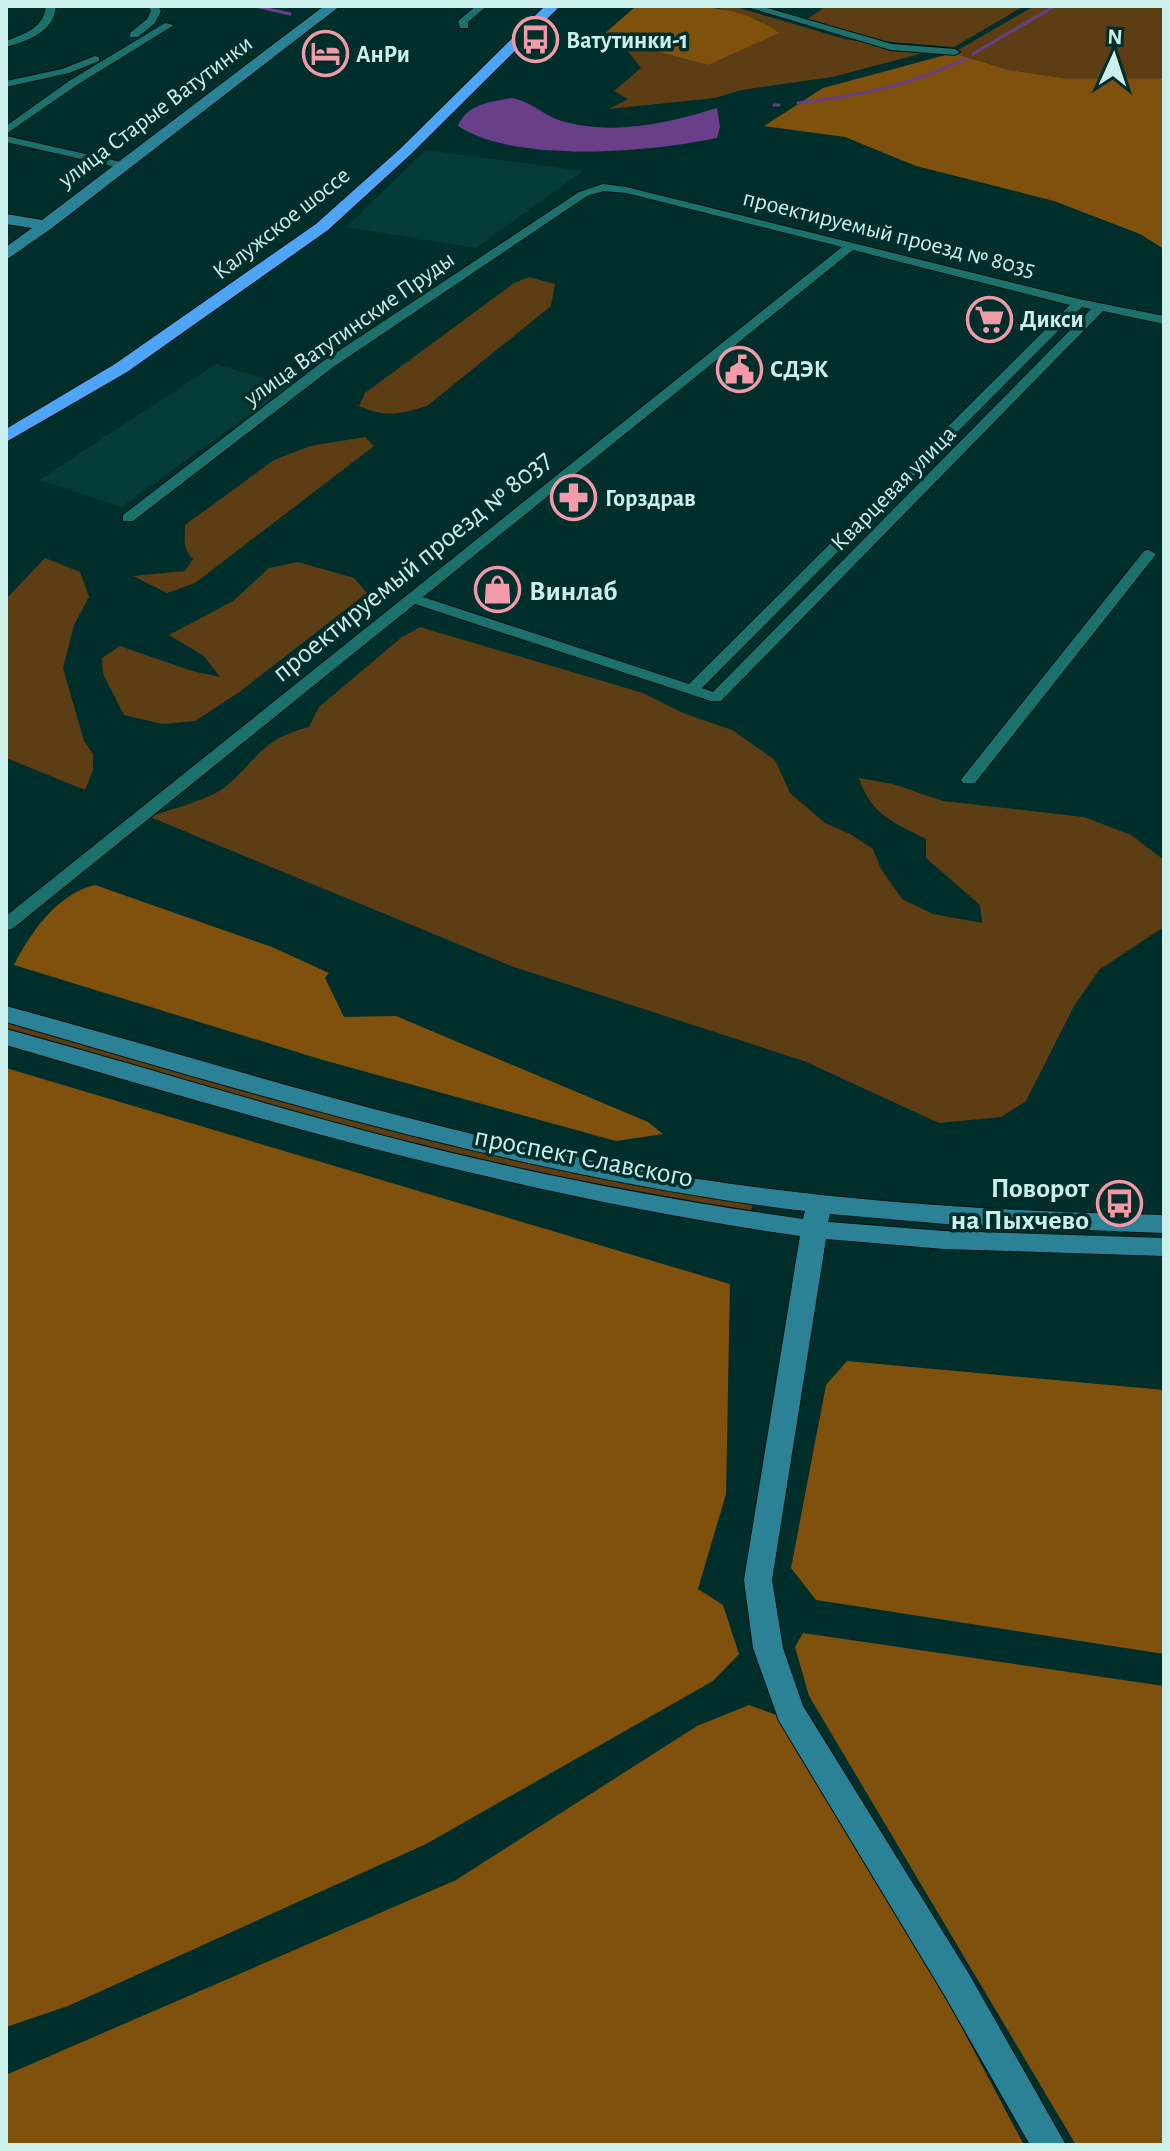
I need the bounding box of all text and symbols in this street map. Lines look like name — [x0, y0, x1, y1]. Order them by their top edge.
bus stop icon: Ватутинки-1 — [511, 16, 559, 64]
north arrow — [1074, 16, 1154, 96]
text: N — [1107, 26, 1123, 48]
place label: Ватутинки-1 — [566, 29, 688, 53]
hotel icon: АнРи — [301, 30, 349, 78]
street label: улица Старые Ватутинки — [53, 31, 257, 193]
place label: АнРи — [356, 43, 410, 67]
street label: Калужское шоссе — [209, 163, 355, 285]
street label: проектируемый проезд № 8035 — [740, 186, 1037, 282]
street label: улица Ватутинские Пруды — [239, 247, 459, 411]
supermarket icon: Дикси — [965, 295, 1013, 343]
place label: Дикси — [1020, 308, 1084, 332]
public building icon: СДЭК — [715, 345, 763, 393]
place label: СДЭК — [770, 358, 829, 382]
street label: Кварцевая улица — [827, 422, 961, 556]
street label: проектируемый проезд № 8037 — [267, 445, 557, 688]
pharmacy icon: Горздрав — [550, 474, 598, 522]
place label: Горздрав — [605, 487, 696, 511]
shop icon: Винлаб — [474, 566, 522, 614]
place label: Винлаб — [529, 578, 618, 606]
street label: проспект Славского — [472, 1123, 695, 1193]
place label: Поворот на Пыхчево — [951, 1175, 1090, 1235]
bus stop icon: Поворот на Пыхчево — [1096, 1179, 1144, 1227]

